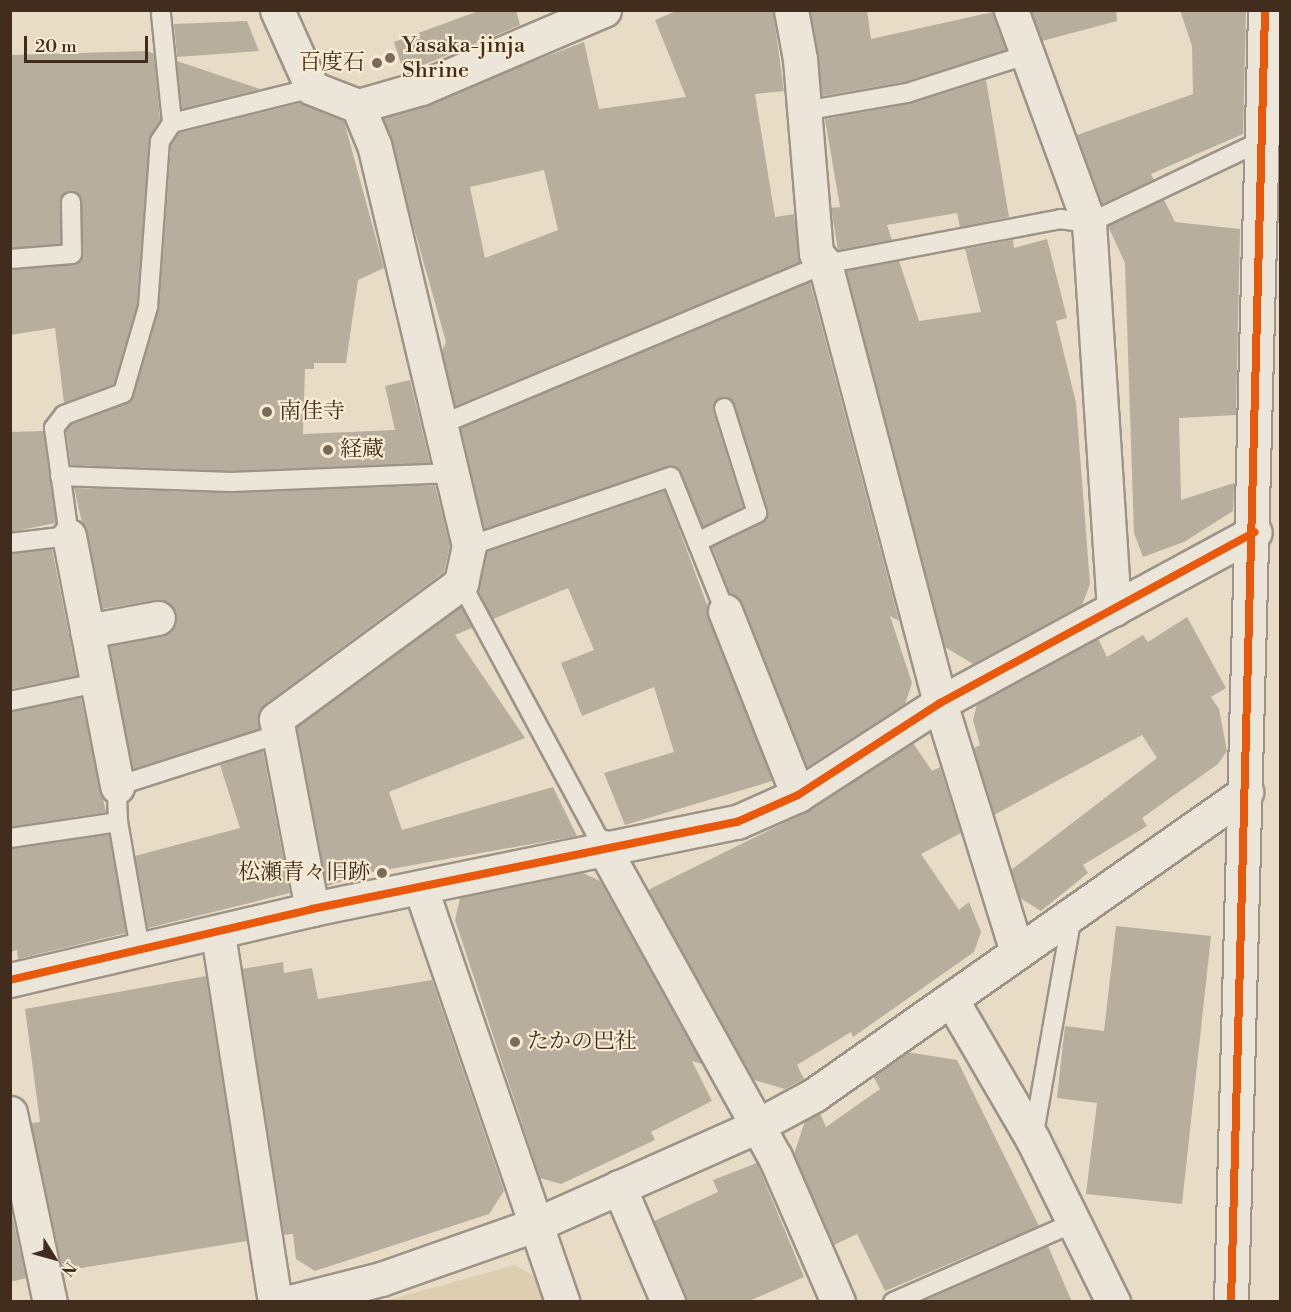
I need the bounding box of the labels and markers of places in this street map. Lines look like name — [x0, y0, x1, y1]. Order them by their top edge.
place label: Yasaka-jinja Shrine — [402, 32, 525, 84]
place label: 百度石 — [299, 50, 365, 76]
marker: Yasaka-jinja Shrine — [383, 51, 397, 65]
marker: 百度石 — [370, 56, 384, 70]
place label: 南佳寺 — [279, 399, 345, 425]
marker: 南佳寺 — [260, 405, 274, 419]
place label: 経蔵 — [340, 437, 384, 463]
marker: 経蔵 — [321, 443, 335, 457]
place label: 松瀬青々旧跡 — [238, 860, 370, 886]
marker: 松瀬青々旧跡 — [375, 866, 389, 880]
place label: たかの巴社 — [527, 1029, 637, 1055]
marker: たかの巴社 — [508, 1035, 522, 1049]

